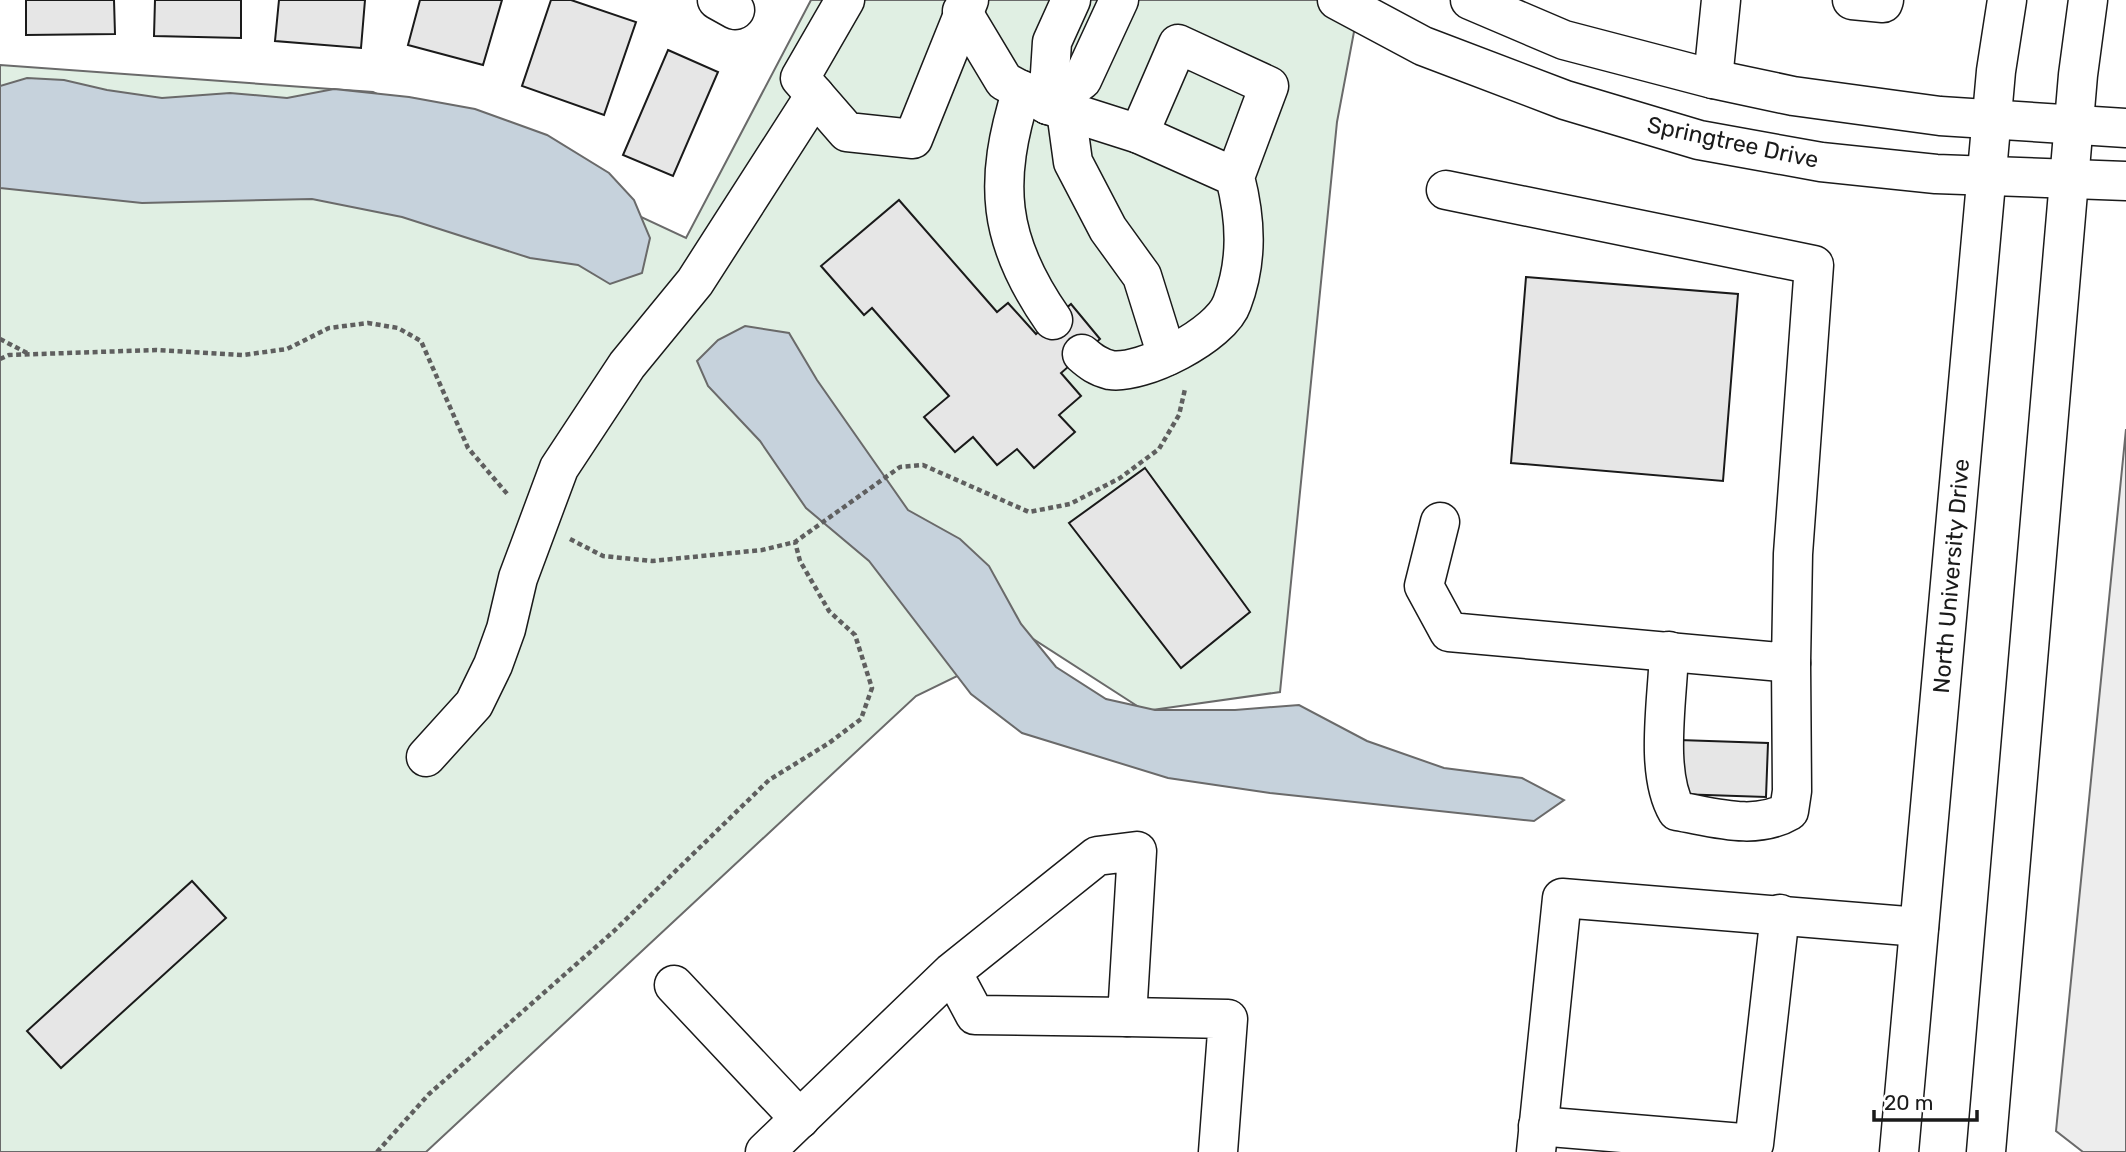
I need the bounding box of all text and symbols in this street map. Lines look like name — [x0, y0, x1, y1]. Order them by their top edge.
street label: Springtree Drive — [1645, 110, 1821, 174]
street label: North University Drive — [1927, 457, 1975, 695]
scale bar — [1874, 1078, 1977, 1122]
text: 20 m — [1884, 1090, 1933, 1115]

